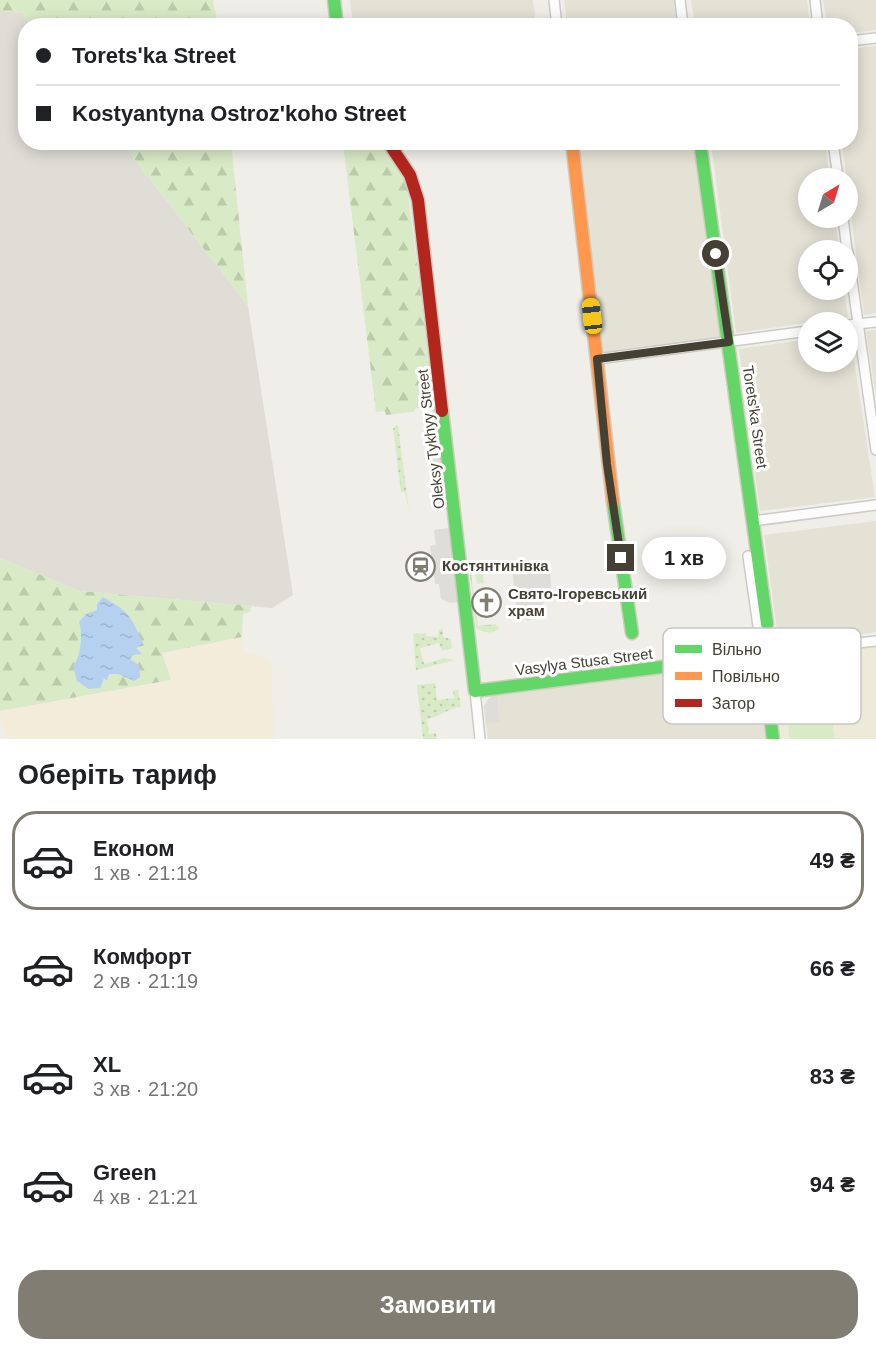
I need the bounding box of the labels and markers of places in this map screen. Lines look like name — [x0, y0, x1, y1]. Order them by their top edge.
station icon: Костянтинівка — [405, 550, 437, 582]
place label: Костянтинівка — [442, 557, 549, 574]
place label: Свято-Ігоревський храм — [508, 585, 647, 619]
church icon: Свято-Ігоревський храм — [471, 587, 503, 619]

